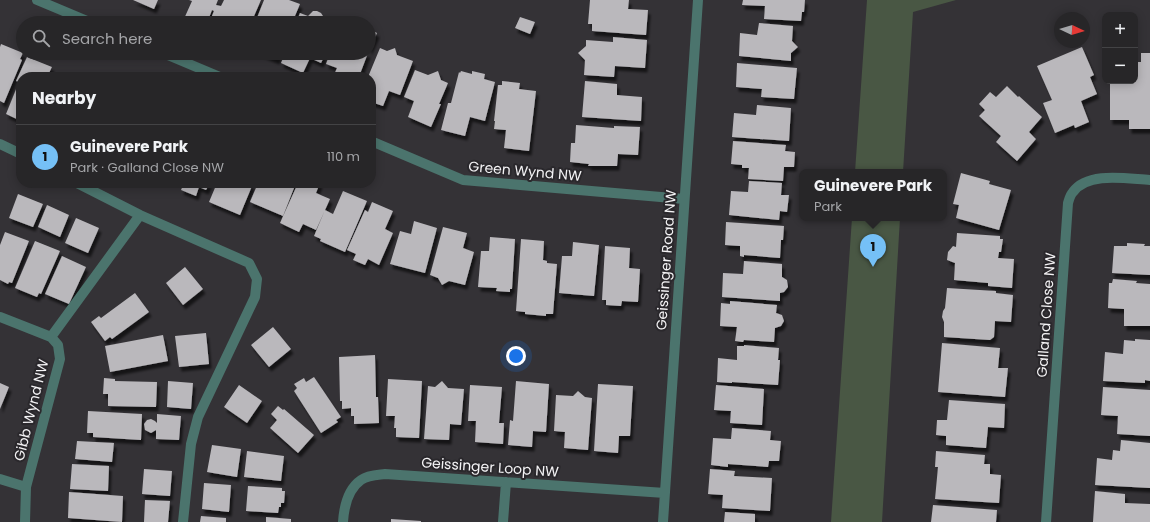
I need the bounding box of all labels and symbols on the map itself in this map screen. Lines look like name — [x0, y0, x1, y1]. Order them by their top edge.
north arrow — [1054, 12, 1090, 48]
street label: Green Wynd NW — [468, 156, 583, 186]
street label: Geissinger Road NW — [651, 189, 681, 331]
pin: 1 — [860, 234, 886, 267]
street label: Galland Close NW — [1032, 251, 1060, 378]
your location — [506, 346, 526, 366]
street label: Gibb Wynd NW — [9, 357, 53, 463]
street label: Geissinger Loop NW — [421, 452, 560, 482]

